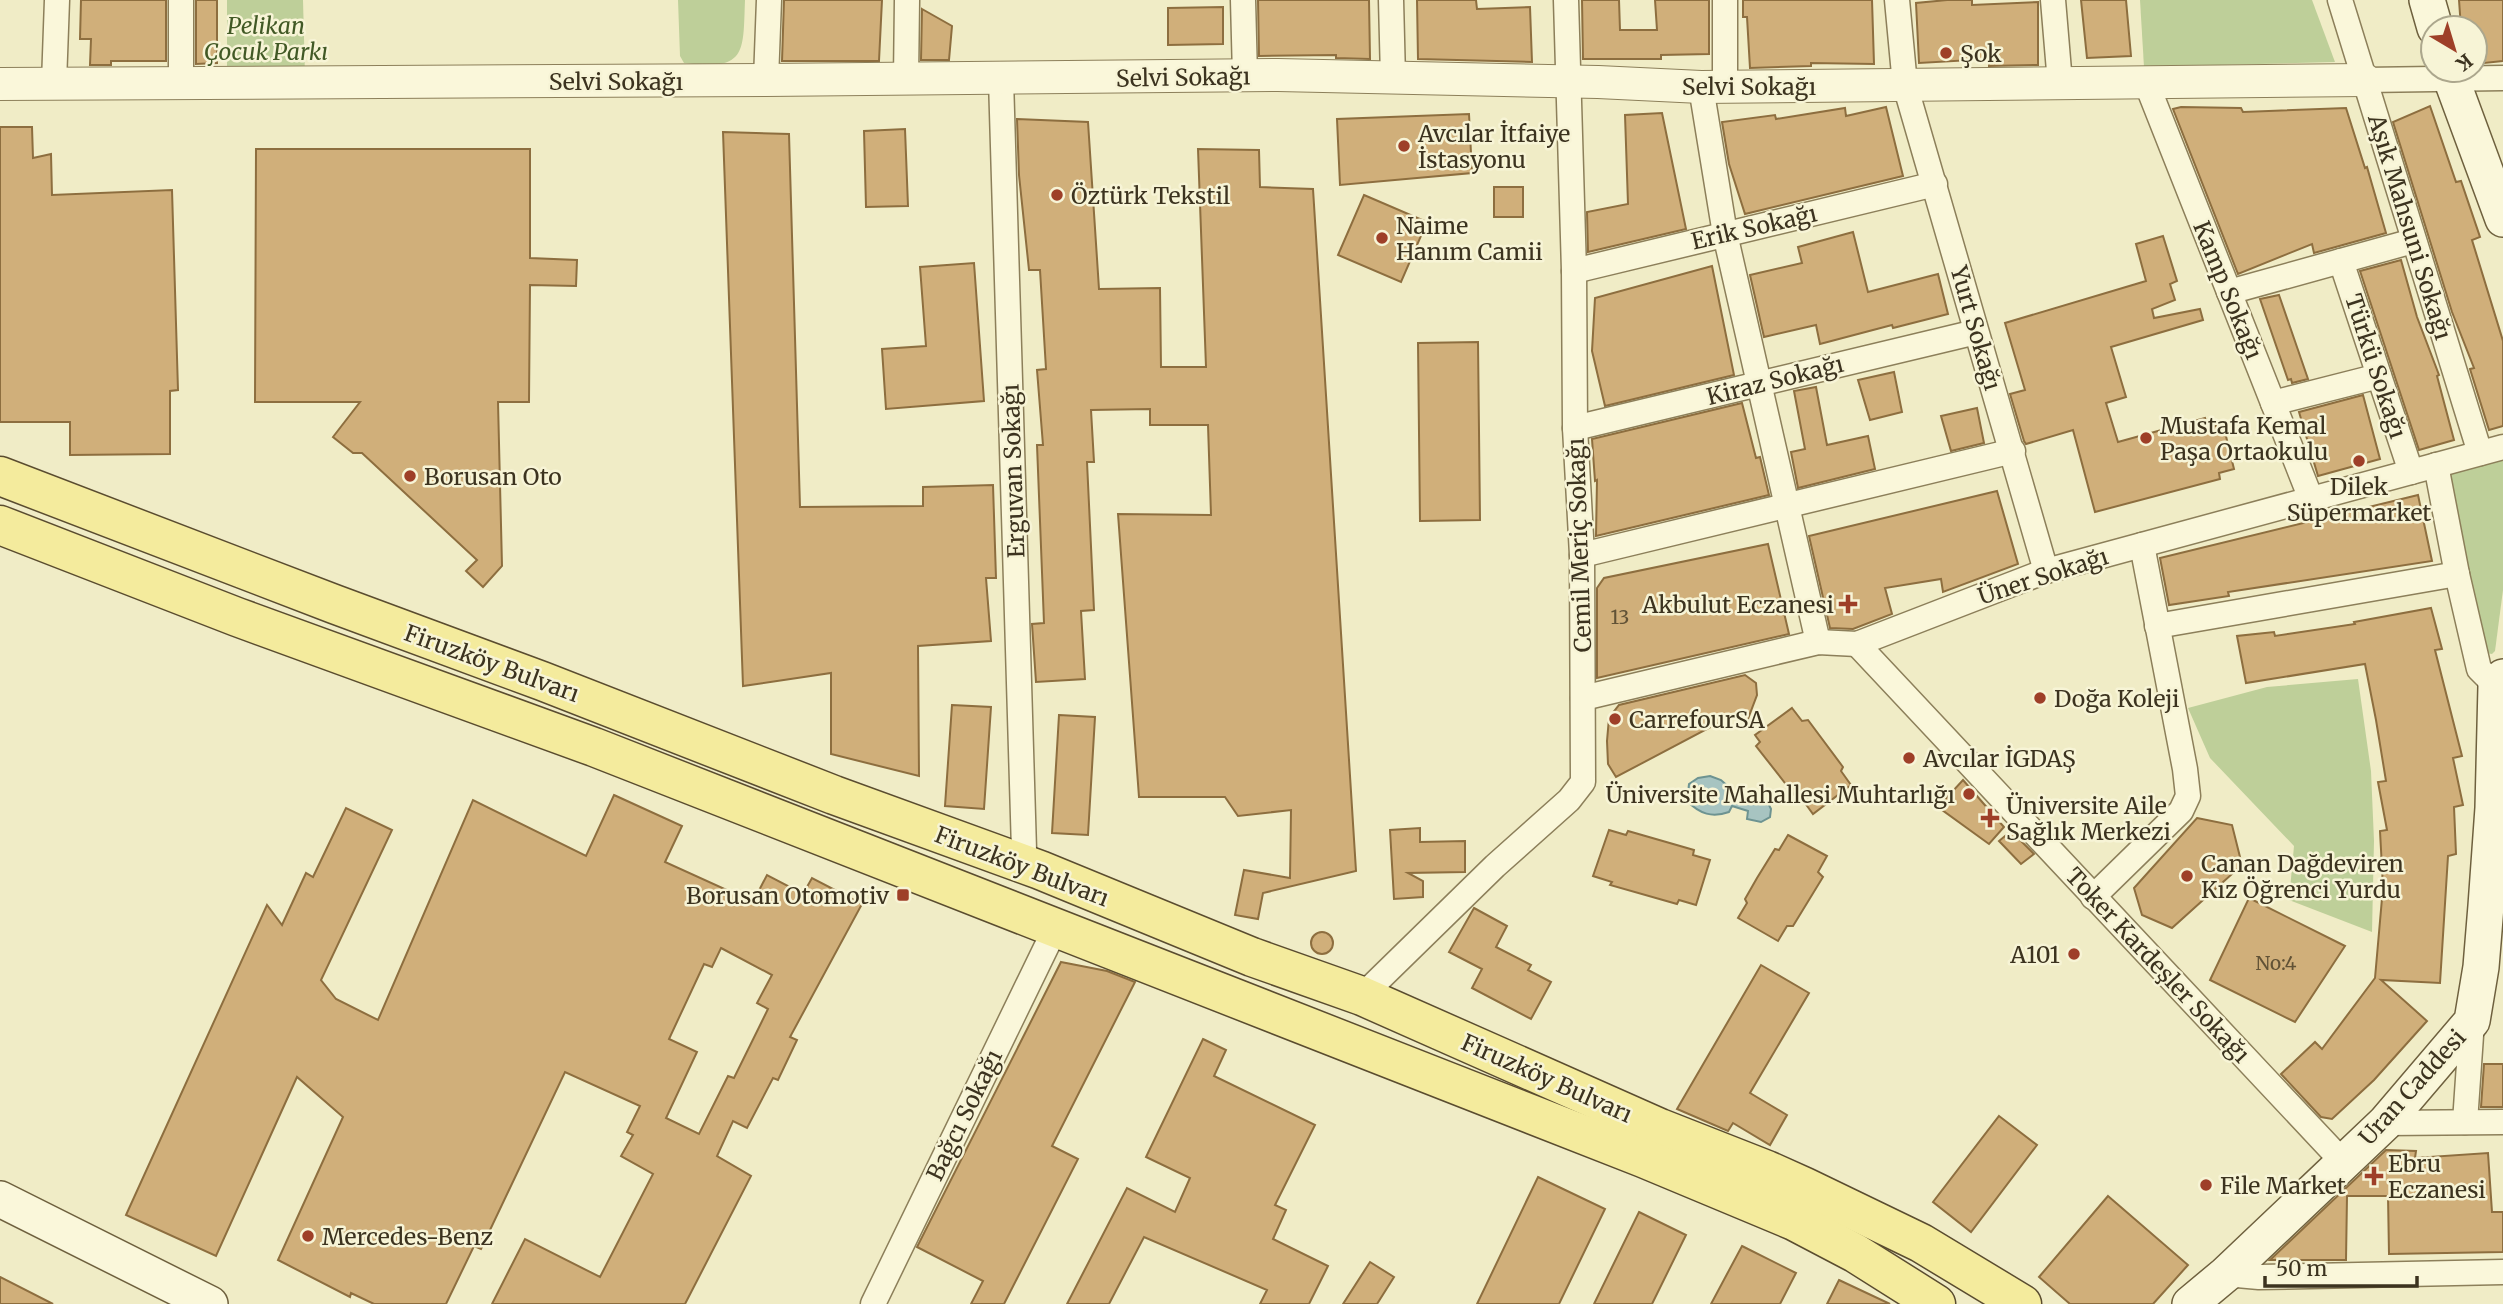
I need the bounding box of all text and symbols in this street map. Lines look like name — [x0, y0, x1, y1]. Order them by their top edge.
park label: Pelikan Çocuk Parkı — [204, 11, 328, 66]
north arrow — [2419, 14, 2489, 84]
place label: Şok — [1960, 39, 2002, 68]
marker: Şok — [1938, 45, 1954, 61]
text: K — [2451, 49, 2477, 77]
street label: Selvi Sokağı — [1116, 61, 1250, 93]
street label: Selvi Sokağı — [549, 67, 683, 96]
street label: Selvi Sokağı — [1682, 72, 1816, 101]
street label: Aşık Mahsuni Sokağı — [2362, 110, 2458, 343]
place label: Avcılar İtfaiye İstasyonu — [1417, 119, 1570, 174]
marker: Avcılar İtfaiye İstasyonu — [1396, 138, 1412, 154]
place label: Öztürk Tekstil — [1071, 181, 1230, 210]
marker: Öztürk Tekstil — [1049, 187, 1065, 203]
street label: Erik Sokağı — [1688, 198, 1820, 256]
place label: Naime Hanım Camii — [1396, 211, 1543, 266]
street label: Kamp Sokağı — [2187, 217, 2269, 363]
marker: Naime Hanım Camii — [1374, 230, 1390, 246]
street label: Yurt Sokağı — [1944, 261, 2008, 394]
street label: Türkü Sokağı — [2339, 290, 2413, 442]
street label: Kiraz Sokağı — [1704, 349, 1846, 411]
street label: Erguvan Sokağı — [995, 383, 1031, 559]
place label: Mustafa Kemal Paşa Ortaokulu — [2160, 411, 2328, 466]
marker: Mustafa Kemal Paşa Ortaokulu — [2138, 430, 2154, 446]
street label: Cemil Meriç Sokağı — [1561, 437, 1597, 653]
marker: Dilek Süpermarket — [2351, 453, 2367, 469]
place label: Borusan Oto — [424, 462, 562, 491]
marker: Borusan Oto — [402, 468, 418, 484]
place label: Dilek Süpermarket — [2287, 472, 2431, 527]
street label: Üner Sokağı — [1974, 541, 2112, 611]
place label: Akbulut Eczanesi — [1641, 590, 1834, 619]
marker: Akbulut Eczanesi — [1840, 596, 1856, 612]
house number: 13 — [1611, 605, 1629, 629]
street label: Firuzköy Bulvarı — [401, 618, 583, 708]
place label: Doğa Koleji — [2054, 684, 2179, 713]
marker: Doğa Koleji — [2032, 690, 2048, 706]
place label: CarrefourSA — [1629, 705, 1765, 734]
marker: CarrefourSA — [1607, 711, 1623, 727]
place label: Avcılar İGDAŞ — [1922, 744, 2076, 773]
marker: Avcılar İGDAŞ — [1901, 750, 1917, 766]
place label: Üniversite Mahallesi Muhtarlığı — [1606, 780, 1955, 809]
marker: Üniversite Mahallesi Muhtarlığı — [1961, 786, 1977, 802]
place label: Üniversite Aile Sağlık Merkezi — [2006, 791, 2171, 846]
marker: Üniversite Aile Sağlık Merkezi — [1980, 808, 2000, 828]
street label: Firuzköy Bulvarı — [931, 819, 1113, 913]
place label: Canan Dağdeviren Kız Öğrenci Yurdu — [2201, 849, 2404, 904]
street label: Toker Kardeşler Sokağı — [2060, 861, 2256, 1069]
marker: Canan Dağdeviren Kız Öğrenci Yurdu — [2179, 868, 2195, 884]
place label: Borusan Otomotiv — [686, 881, 890, 910]
marker: Borusan Otomotiv — [895, 887, 911, 903]
place label: A101 — [2009, 940, 2060, 969]
marker: A101 — [2066, 946, 2082, 962]
house number: No:4 — [2256, 951, 2297, 975]
street label: Uran Caddesi — [2352, 1023, 2472, 1151]
street label: Firuzköy Bulvarı — [1457, 1027, 1637, 1129]
street label: Bağcı Sokağı — [920, 1045, 1008, 1185]
place label: Ebru Eczanesi — [2388, 1149, 2486, 1204]
marker: Ebru Eczanesi — [2366, 1168, 2382, 1184]
place label: File Market — [2220, 1171, 2346, 1200]
marker: File Market — [2198, 1177, 2214, 1193]
place label: Mercedes-Benz — [322, 1222, 493, 1251]
marker: Mercedes-Benz — [300, 1228, 316, 1244]
scale bar — [2265, 1244, 2417, 1288]
text: 50 m — [2276, 1255, 2327, 1282]

